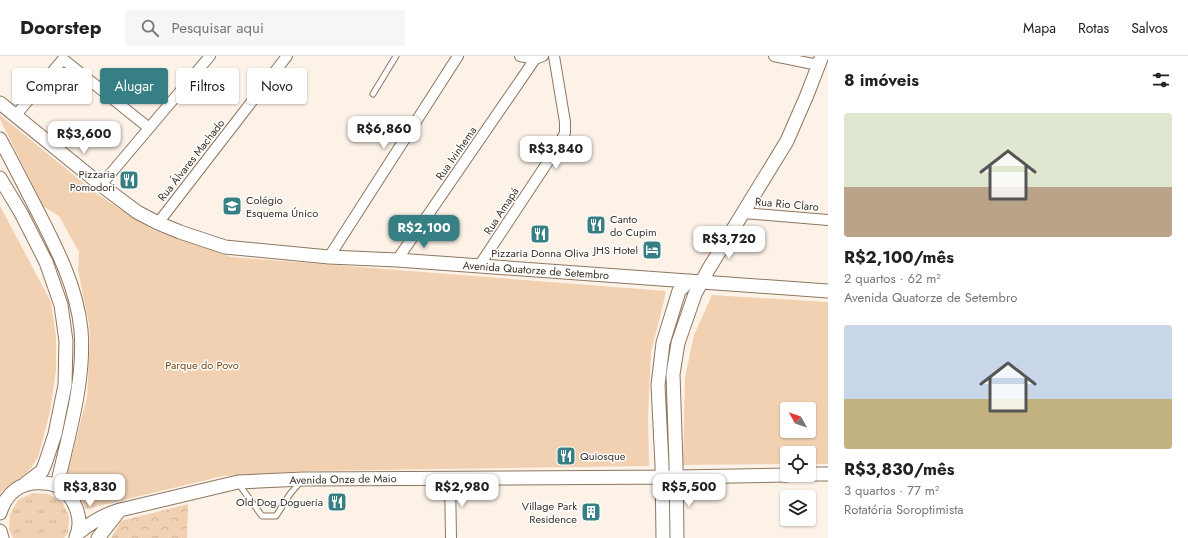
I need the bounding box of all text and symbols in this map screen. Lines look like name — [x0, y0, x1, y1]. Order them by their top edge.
search box — [125, 10, 405, 46]
text: Doorstep — [20, 14, 101, 41]
icon: search — [139, 17, 161, 39]
text: Pesquisar aqui — [171, 17, 264, 39]
text: Mapa — [1023, 18, 1056, 38]
text: Rotas — [1078, 18, 1109, 38]
text: Salvos — [1131, 18, 1168, 38]
chip: Comprar — [12, 68, 92, 104]
chip: Alugar — [100, 68, 168, 104]
chip: Filtros — [176, 68, 239, 104]
chip: Novo — [247, 68, 307, 104]
text: 8 imóveis — [844, 68, 919, 92]
icon: filters — [1150, 69, 1172, 91]
street label: Rua Álvares Machado — [154, 116, 228, 204]
pin: R$6,860 — [347, 116, 421, 150]
text: R$6,860 — [357, 119, 411, 138]
pin: R$3,600 — [47, 121, 121, 155]
street label: Rua Ivinhema — [432, 123, 480, 183]
text: R$3,600 — [57, 124, 111, 143]
pin: R$3,840 — [519, 136, 593, 170]
text: R$3,840 — [529, 139, 583, 158]
icon: home — [972, 139, 1044, 211]
place label: Pizzaria Pomodori — [70, 166, 115, 195]
restaurant icon: Pizzaria Pomodori — [118, 169, 140, 191]
street label: Rua Amapá — [480, 184, 522, 238]
place label: Colégio Esquema Único — [246, 192, 318, 221]
street label: Rua Rio Claro — [755, 193, 819, 215]
school or university icon: Colégio Esquema Único — [221, 195, 243, 217]
place label: Canto do Cupim — [610, 211, 657, 240]
restaurant icon: Canto do Cupim — [585, 214, 607, 236]
pin: R$2,100 — [387, 215, 461, 249]
text: R$2,100 — [397, 218, 451, 237]
restaurant icon: Pizzaria Donna Oliva — [529, 223, 551, 245]
pin: R$3,720 — [692, 226, 766, 260]
text: R$3,720 — [702, 229, 756, 248]
hotel icon: JHS Hotel — [641, 239, 663, 261]
place label: JHS Hotel — [591, 242, 638, 258]
place label: Pizzaria Donna Oliva — [491, 245, 589, 261]
text: R$2,100/mês — [844, 245, 954, 269]
street label: Avenida Quatorze de Setembro — [462, 257, 610, 283]
text: 2 quartos · 62 m² — [844, 269, 941, 288]
text: Avenida Quatorze de Setembro — [844, 288, 1017, 307]
icon: home — [972, 351, 1044, 423]
park label: Parque do Povo — [165, 357, 239, 373]
north arrow — [780, 402, 816, 438]
map controls — [780, 402, 816, 526]
restaurant icon: Quiosque — [555, 445, 577, 467]
button: locate — [780, 446, 816, 482]
place label: Quiosque — [580, 448, 626, 464]
text: R$3,830/mês — [844, 457, 954, 481]
street label: Avenida Onze de Maio — [289, 470, 397, 488]
pin: R$3,830 — [53, 474, 127, 508]
pin: R$2,980 — [425, 474, 499, 508]
pin: R$5,500 — [652, 474, 726, 508]
text: R$3,830 — [63, 477, 117, 496]
text: R$2,980 — [435, 477, 489, 496]
text: R$5,500 — [662, 477, 716, 496]
text: 3 quartos · 77 m² — [844, 481, 939, 500]
button: layers — [780, 490, 816, 526]
restaurant icon: Old Dog Dogueria — [326, 491, 348, 513]
place label: Old Dog Dogueria — [236, 494, 323, 510]
place label: Village Park Residence — [522, 498, 577, 527]
text: Rotatória Soroptimista — [844, 500, 964, 519]
building icon: Village Park Residence — [580, 501, 602, 523]

